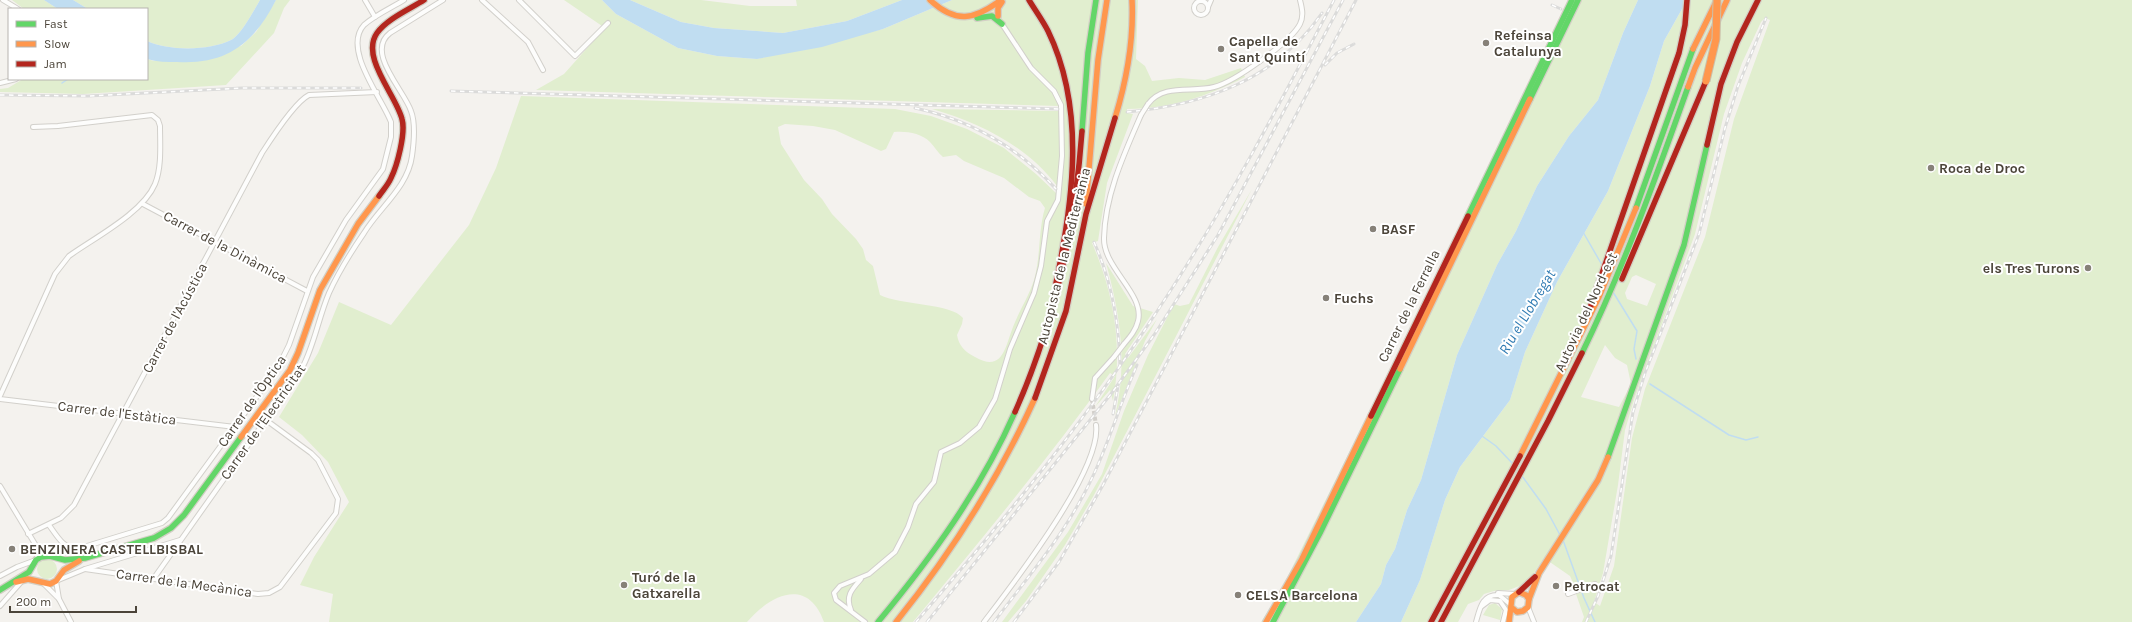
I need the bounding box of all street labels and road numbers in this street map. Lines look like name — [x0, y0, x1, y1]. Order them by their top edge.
street label: Autopista de la Mediterrània — [1034, 166, 1094, 346]
street label: Carrer de la Dinàmica — [160, 207, 290, 287]
street label: Carrer de la Ferralla — [1374, 247, 1444, 365]
street label: Autovia del Nord-est — [1551, 250, 1621, 374]
street label: Carrer de l'Acústica — [139, 260, 211, 376]
street label: Carrer de l'Òptica — [213, 351, 290, 450]
street label: Carrer de l'Electricitat — [217, 361, 309, 483]
street label: Carrer de l'Estàtica — [57, 397, 177, 429]
street label: Carrer de la Mecànica — [115, 565, 253, 601]

